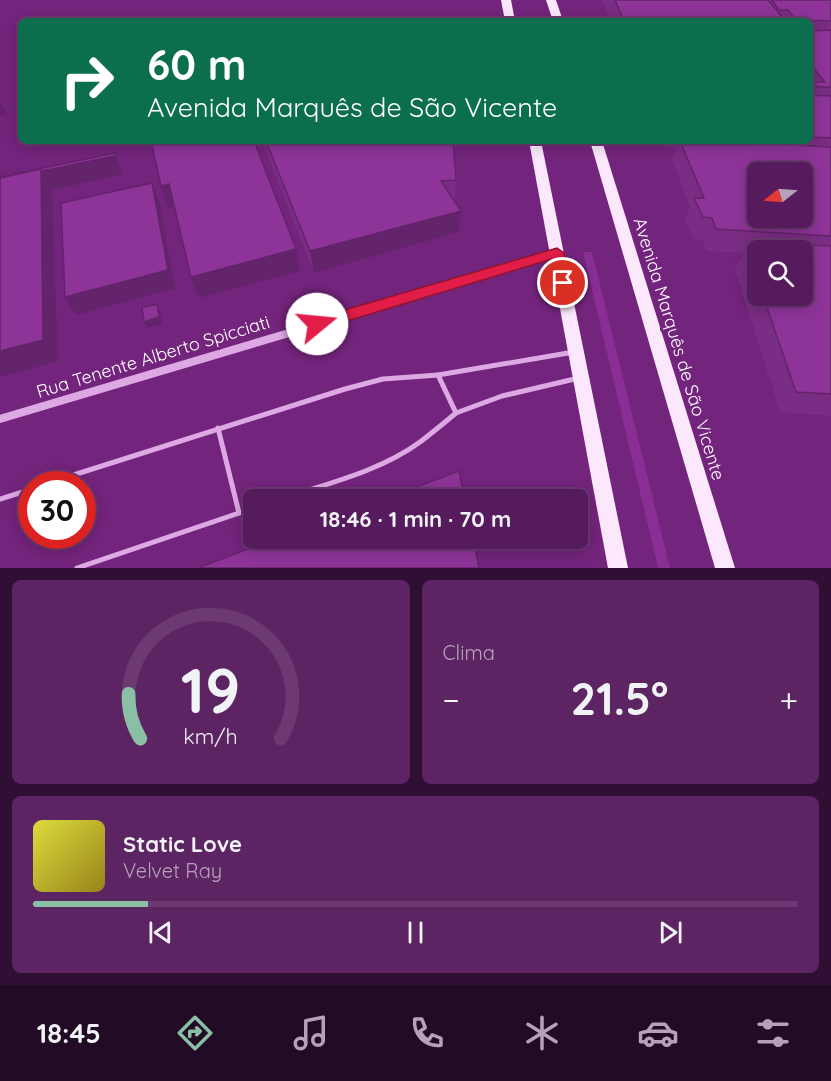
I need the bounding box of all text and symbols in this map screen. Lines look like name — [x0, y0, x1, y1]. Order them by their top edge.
text: 60 m — [147, 38, 247, 91]
icon: right — [48, 42, 126, 120]
text: Avenida Marquês de São Vicente — [147, 90, 557, 124]
north arrow — [747, 162, 813, 228]
map controls — [747, 162, 813, 306]
street label: Avenida Marquês de São Vicente — [629, 215, 730, 483]
button: search — [747, 240, 813, 306]
pin — [537, 257, 588, 308]
icon: arrive — [546, 266, 579, 299]
position arrow — [285, 292, 349, 356]
street label: Rua Tenente Alberto Spicciati — [33, 310, 272, 403]
speed limit sign: 30 — [18, 471, 96, 549]
text: 18:46 · 1 min · 70 m — [320, 505, 511, 533]
text: Clima — [443, 640, 495, 665]
text: 19 — [181, 651, 241, 729]
text: 21.5° — [571, 670, 668, 726]
text: − — [443, 679, 460, 720]
text: + — [779, 679, 798, 720]
text: km/h — [184, 723, 238, 749]
text: Static Love — [123, 830, 242, 858]
text: Velvet Ray — [123, 858, 222, 883]
icon: previous — [144, 916, 177, 949]
icon: pause — [399, 916, 432, 949]
icon: next — [654, 916, 687, 949]
icon: directions — [174, 1012, 216, 1054]
icon: music — [290, 1012, 332, 1054]
icon: phone — [406, 1012, 448, 1054]
icon: climate — [521, 1012, 563, 1054]
icon: car — [637, 1012, 679, 1054]
icon: filters — [752, 1012, 794, 1054]
text: 18:45 — [37, 1016, 101, 1050]

